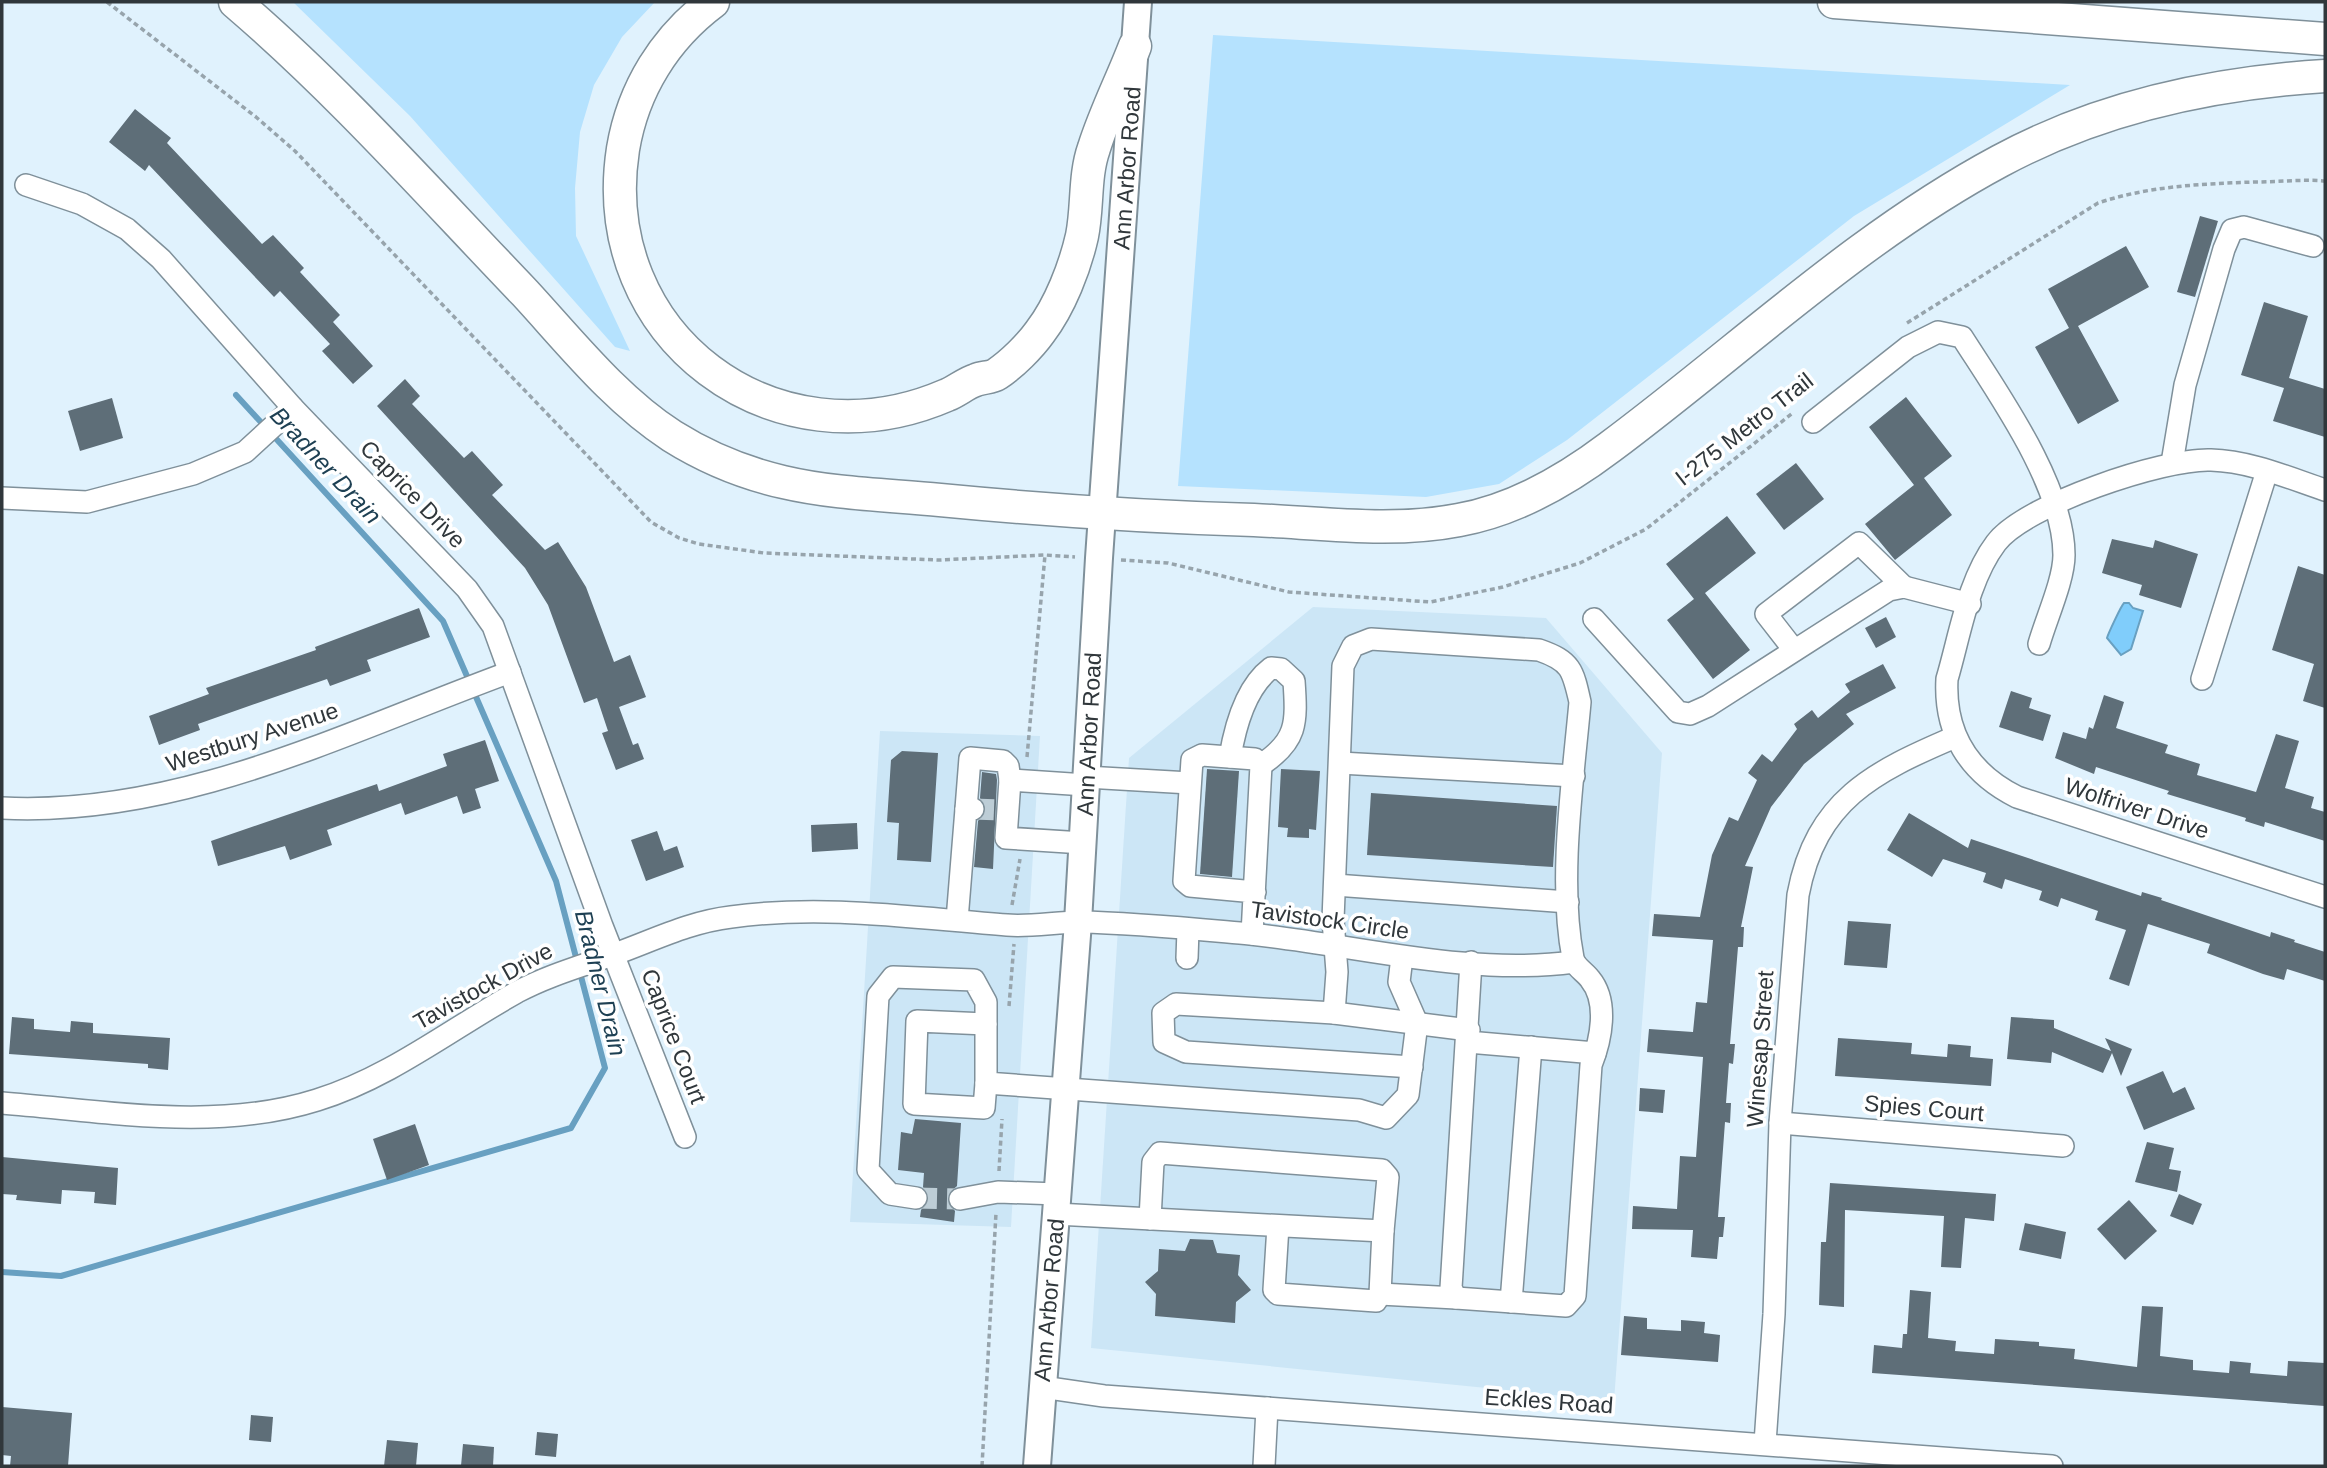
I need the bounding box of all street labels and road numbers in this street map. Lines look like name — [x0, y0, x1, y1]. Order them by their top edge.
street label: Ann Arbor Road — [1108, 85, 1146, 251]
street label: I-275 Metro Trail — [1670, 367, 1818, 491]
street label: Caprice Drive — [355, 435, 471, 553]
street label: Ann Arbor Road — [1072, 652, 1106, 816]
street label: Westbury Avenue — [163, 697, 341, 777]
street label: Wolfriver Drive — [2061, 772, 2213, 844]
street label: Tavistock Circle — [1249, 896, 1411, 944]
street label: Tavistock Drive — [409, 937, 557, 1035]
street label: Caprice Court — [636, 965, 712, 1107]
street label: Winesap Street — [1742, 969, 1778, 1128]
street label: Spies Court — [1863, 1090, 1986, 1126]
street label: Ann Arbor Road — [1029, 1217, 1069, 1383]
street label: Eckles Road — [1484, 1384, 1614, 1418]

